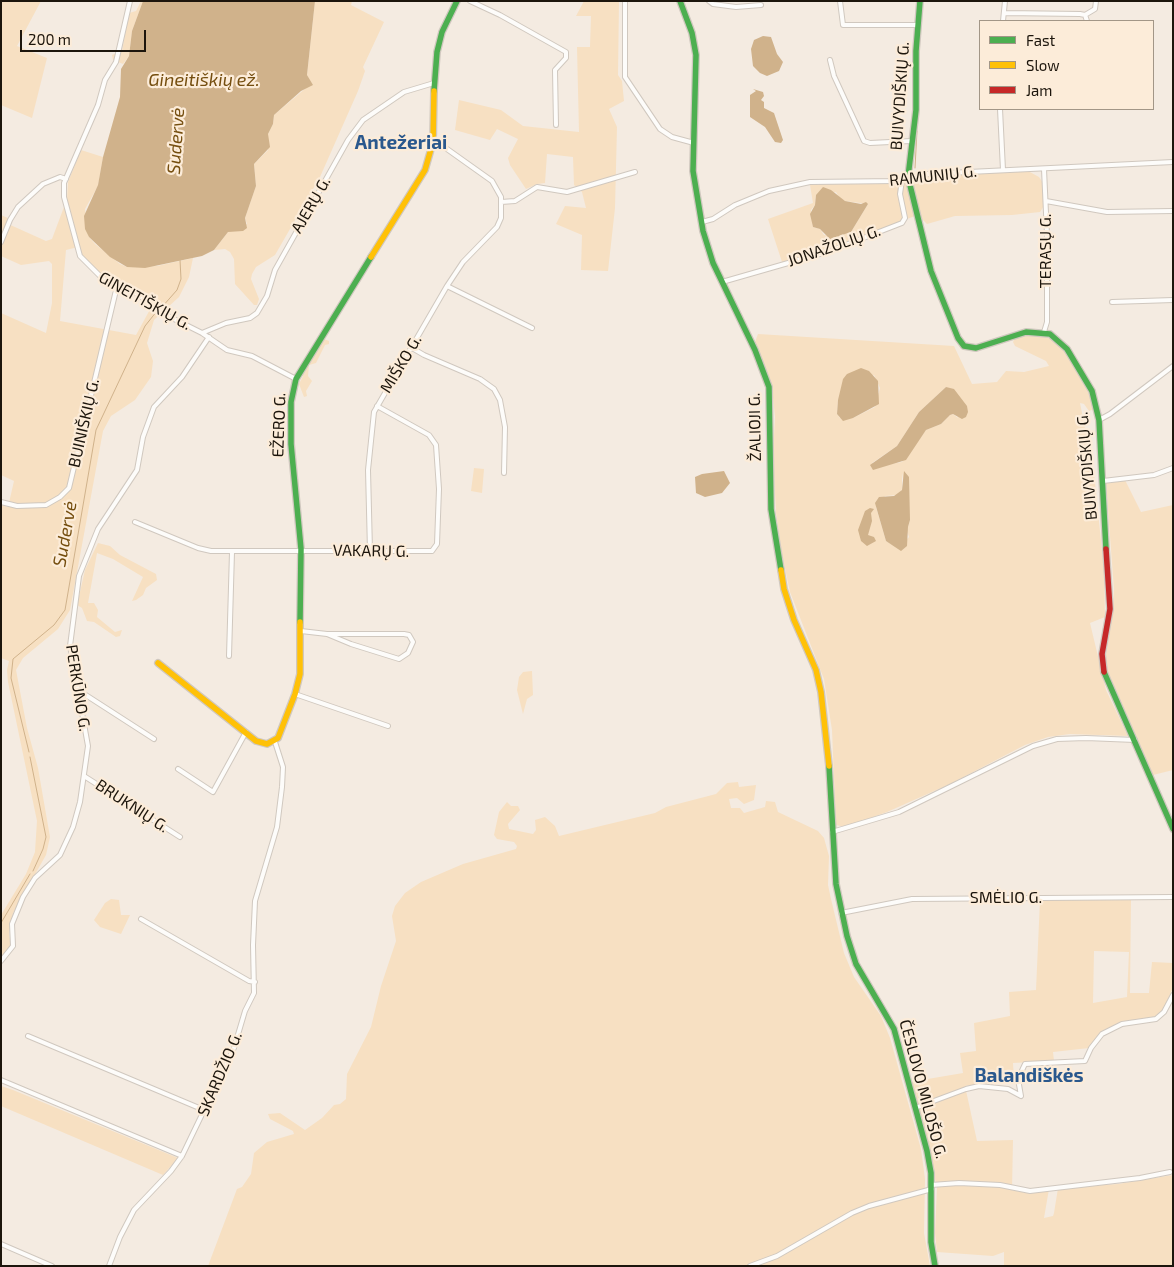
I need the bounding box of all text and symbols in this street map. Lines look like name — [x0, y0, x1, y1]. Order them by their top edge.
scale bar — [22, 20, 149, 52]
legend — [979, 20, 1154, 110]
text: 200 m — [28, 30, 71, 48]
text: Fast — [1026, 31, 1055, 49]
street label: BUIVYDIŠKIŲ G. — [887, 41, 913, 151]
text: Slow — [1026, 56, 1060, 74]
water label: Gineitiškių ež. — [148, 69, 260, 91]
text: Jam — [1026, 81, 1052, 99]
water label: Sudervė — [163, 107, 189, 175]
district label: Antežeriai — [355, 132, 447, 154]
street label: RAMUNIŲ G. — [888, 162, 978, 190]
street label: AJERŲ G. — [287, 173, 335, 237]
street label: TERASŲ G. — [1036, 213, 1056, 289]
street label: JONAŽOLIŲ G. — [785, 221, 883, 271]
street label: GINEITIŠKIŲ G. — [95, 268, 195, 334]
street label: MIŠKO G. — [376, 332, 426, 396]
street label: BUINIŠKIŲ G. — [64, 377, 104, 469]
street label: EŽERO G. — [268, 392, 290, 458]
street label: ŽALIOJI G. — [745, 392, 765, 462]
street label: BUIVYDIŠKIŲ G. — [1073, 411, 1101, 521]
water label: Sudervė — [49, 499, 81, 569]
street label: VAKARŲ G. — [333, 541, 409, 561]
street label: PERKŪNO G. — [62, 643, 94, 733]
street label: BRUKNIŲ G. — [92, 775, 172, 837]
street label: SMĖLIO G. — [970, 888, 1042, 908]
street label: ČESLOVO MILOŠO G. — [895, 1017, 951, 1161]
street label: SKARDŽIO G. — [194, 1029, 246, 1119]
district label: Balandiškės — [974, 1065, 1084, 1087]

